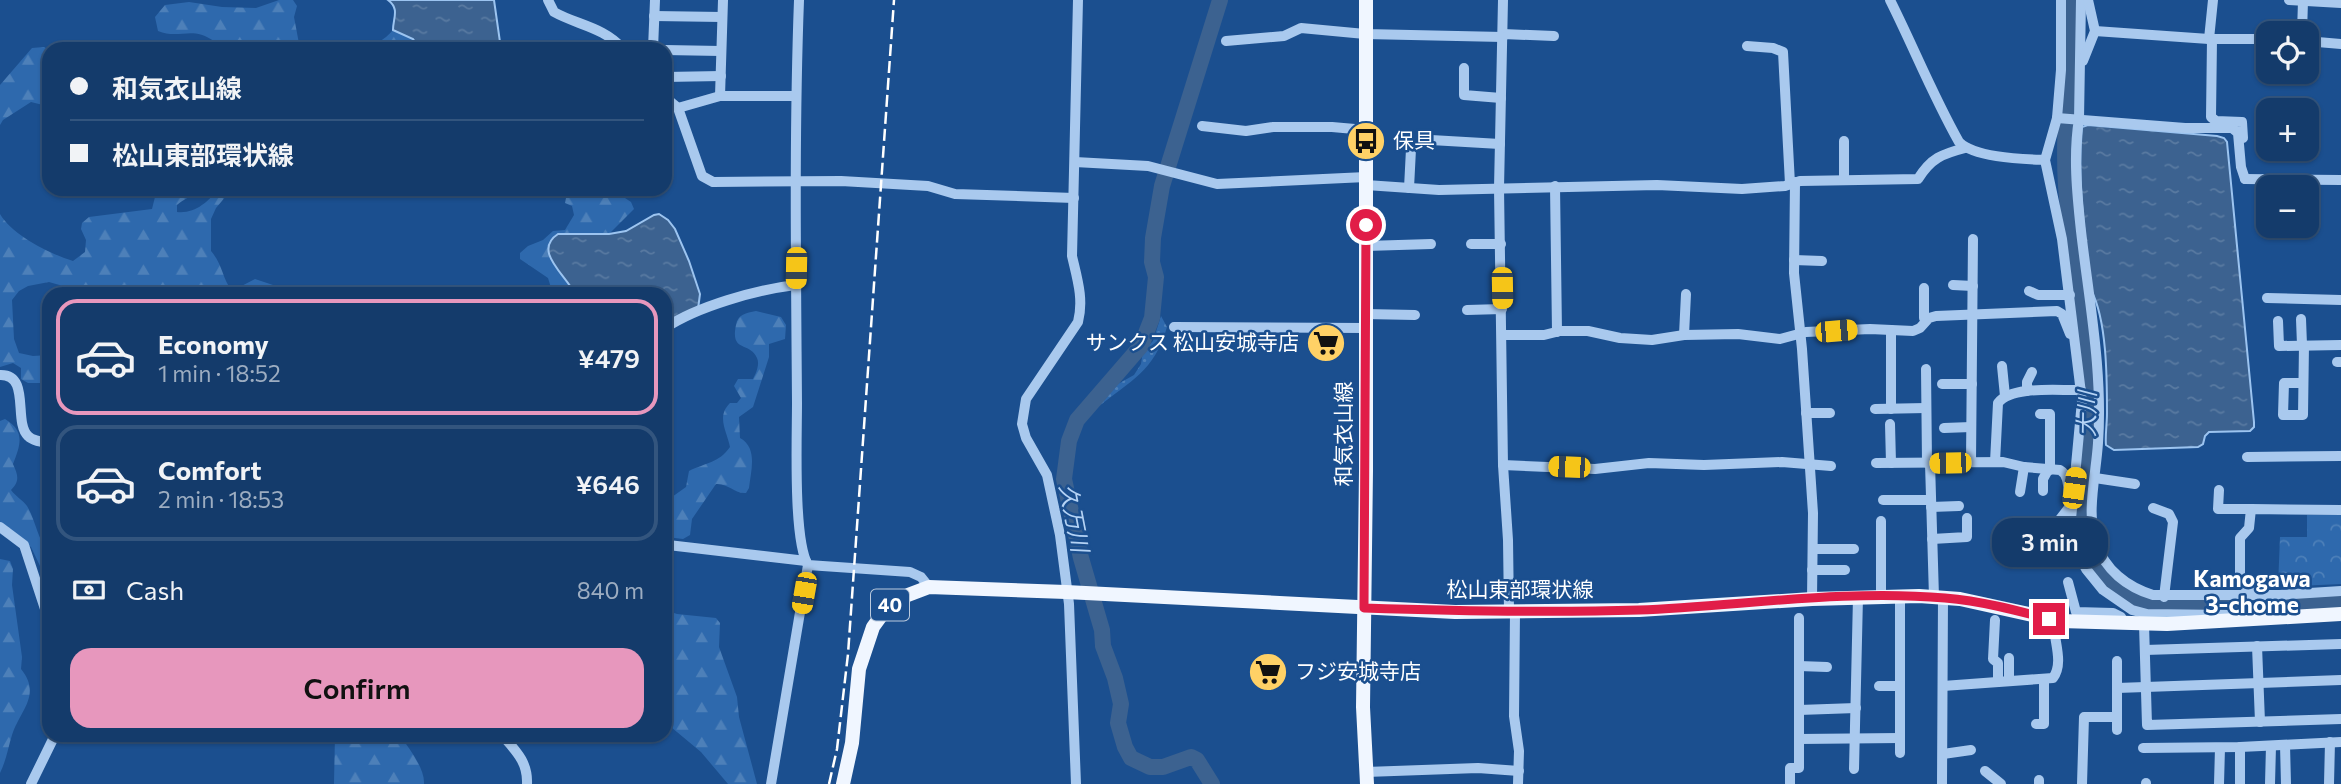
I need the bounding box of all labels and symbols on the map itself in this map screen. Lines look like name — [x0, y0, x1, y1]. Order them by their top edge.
bus stop icon: 保具 — [1345, 120, 1387, 162]
place label: 保具 — [1393, 127, 1435, 152]
route start — [1350, 209, 1382, 241]
car — [786, 247, 807, 289]
car — [1492, 267, 1513, 309]
car — [1815, 319, 1858, 343]
supermarket icon: サンクス 松山安城寺店 — [1305, 322, 1347, 364]
place label: サンクス 松山安城寺店 — [1086, 329, 1299, 354]
street label: 和気衣山線 — [1330, 382, 1355, 487]
water label: 大川 — [2072, 388, 2100, 437]
car — [1929, 452, 1972, 474]
car — [1548, 456, 1591, 478]
car — [2061, 466, 2088, 510]
water label: 久万川 — [1055, 481, 1096, 557]
callout: 3 min — [1991, 518, 2107, 566]
district label: Kamogawa 3-chome — [2193, 564, 2311, 618]
car — [791, 570, 818, 616]
street label: 松山東部環状線 — [1447, 576, 1594, 601]
road number: 40 — [871, 590, 909, 620]
route end — [2033, 603, 2065, 635]
supermarket icon: フジ安城寺店 — [1247, 651, 1289, 693]
place label: フジ安城寺店 — [1295, 658, 1421, 683]

